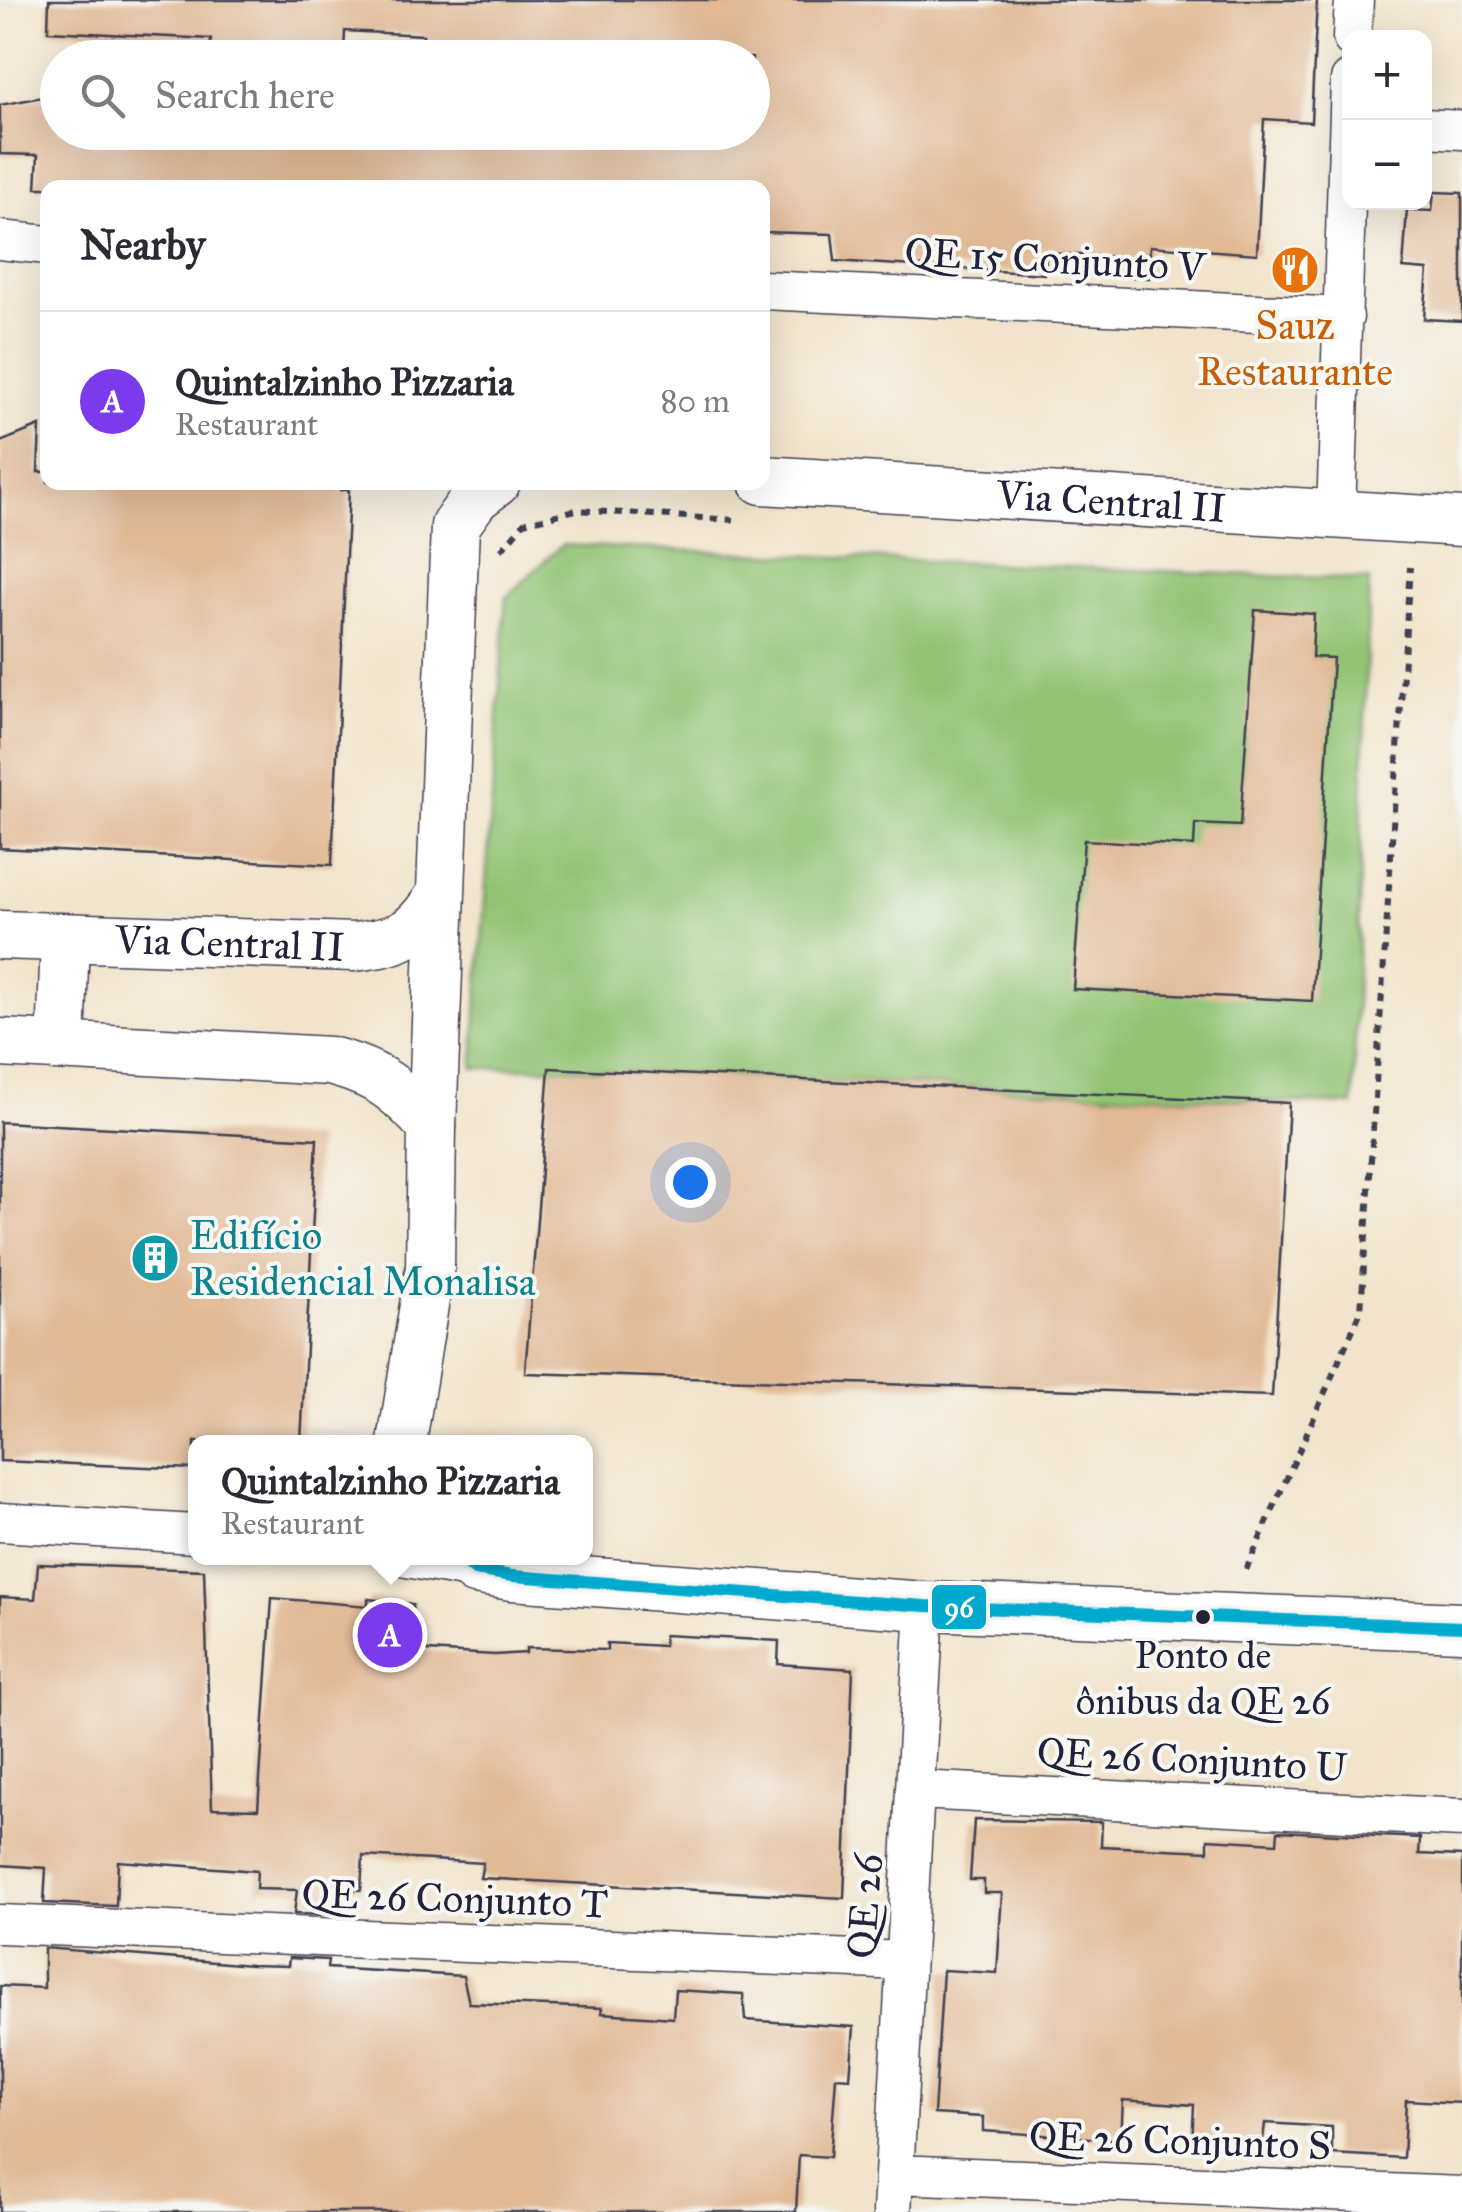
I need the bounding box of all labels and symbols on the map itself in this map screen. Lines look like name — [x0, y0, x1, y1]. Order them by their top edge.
street label: QE 15 Conjunto V — [904, 227, 1209, 292]
restaurant icon: Sauz Restaurante — [1269, 244, 1321, 296]
place label: Sauz Restaurante — [1197, 301, 1393, 396]
street label: Via Central II — [994, 470, 1227, 533]
street label: Via Central II — [113, 915, 345, 972]
your location — [665, 1157, 716, 1208]
place label: Edifício Residencial Monalisa — [190, 1211, 536, 1306]
building icon: Edifício Residencial Monalisa — [129, 1232, 181, 1284]
line badge: 96 — [930, 1583, 988, 1631]
text: 96 — [944, 1590, 975, 1625]
pin: A — [358, 1598, 422, 1672]
marker: Ponto de ônibus da QE 26 — [1193, 1607, 1213, 1627]
place label: Ponto de ônibus da QE 26 — [1076, 1632, 1332, 1724]
street label: QE 26 Conjunto U — [1036, 1727, 1349, 1792]
street label: QE 26 — [836, 1850, 893, 1960]
street label: QE 26 Conjunto T — [301, 1869, 609, 1928]
street label: QE 26 Conjunto S — [1028, 2111, 1332, 2170]

